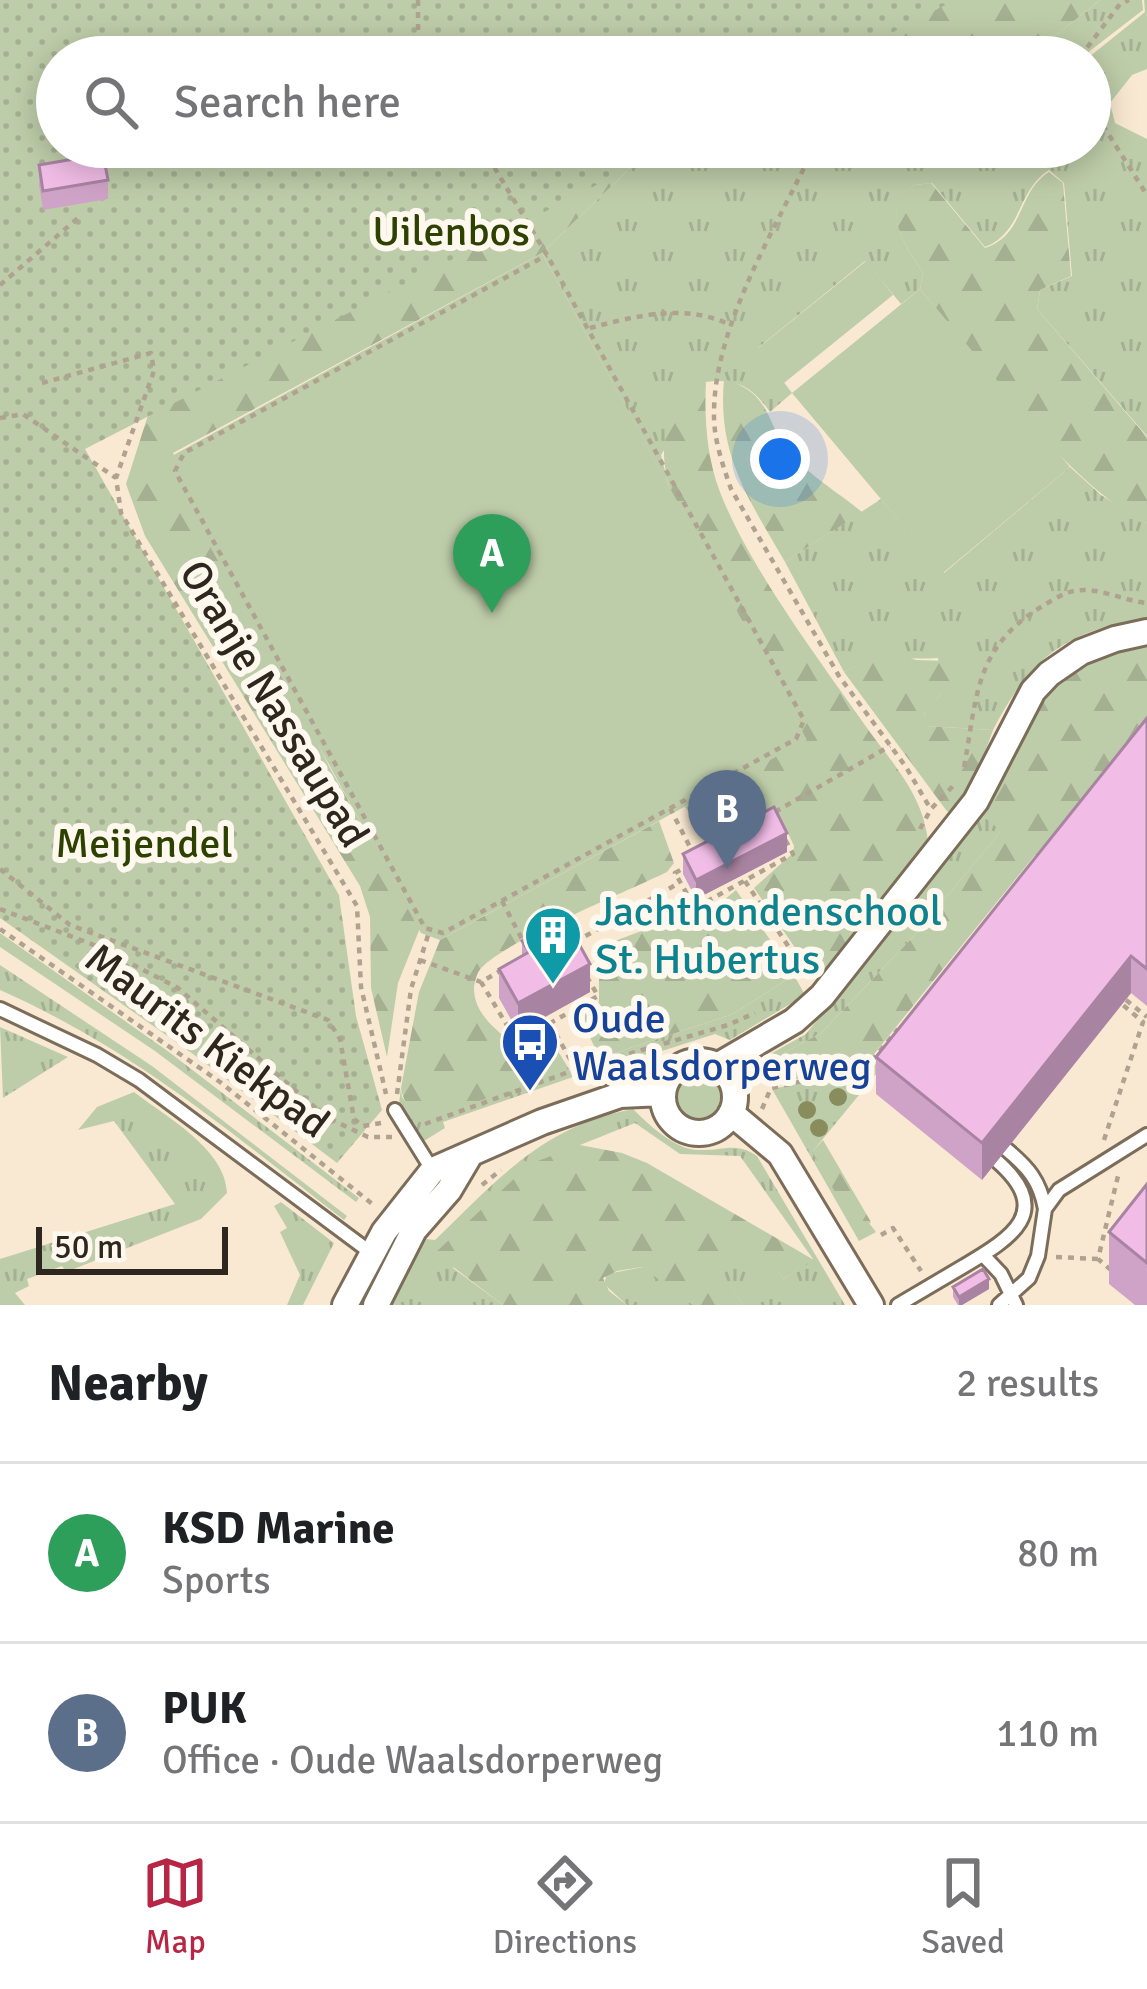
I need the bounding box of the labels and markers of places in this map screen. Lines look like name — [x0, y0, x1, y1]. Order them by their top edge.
pin: A — [453, 514, 531, 613]
pin: B — [688, 770, 766, 869]
place label: Jachthondenschool St. Hubertus — [595, 886, 942, 985]
building icon: Jachthondenschool St. Hubertus — [522, 904, 584, 986]
place label: Oude Waalsdorperweg — [572, 993, 872, 1092]
bus stop icon: Oude Waalsdorperweg — [499, 1011, 561, 1093]

